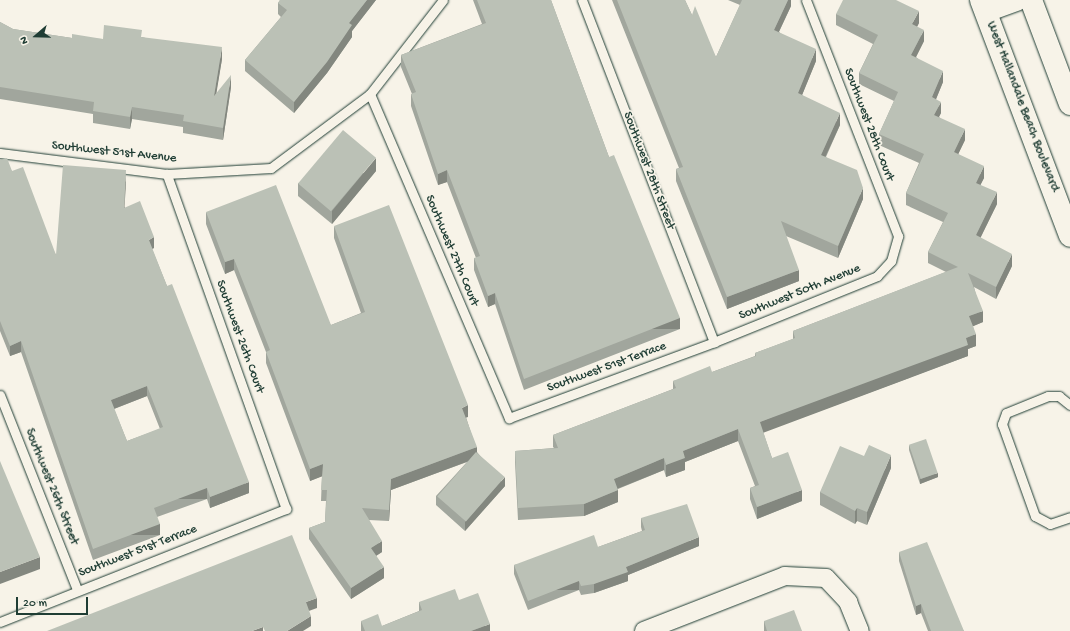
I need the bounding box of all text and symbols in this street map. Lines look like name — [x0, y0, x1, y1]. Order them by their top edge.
north arrow — [16, 16, 56, 56]
street label: West Hallandale Beach Boulevard — [982, 20, 1062, 194]
text: N — [18, 35, 32, 46]
street label: Southwest 28th Court — [839, 66, 897, 184]
street label: Southwest 28th Street — [618, 110, 678, 232]
street label: Southwest 51st Avenue — [51, 139, 177, 167]
street label: Southwest 27th Court — [420, 193, 482, 309]
street label: Southwest 50th Avenue — [737, 261, 863, 325]
street label: Southwest 26th Court — [211, 278, 267, 396]
street label: Southwest 51st Terrace — [545, 339, 669, 397]
street label: Southwest 26th Street — [21, 427, 81, 547]
street label: Southwest 51st Terrace — [77, 522, 199, 582]
scale bar — [18, 589, 90, 615]
text: 20 m — [23, 597, 47, 611]

